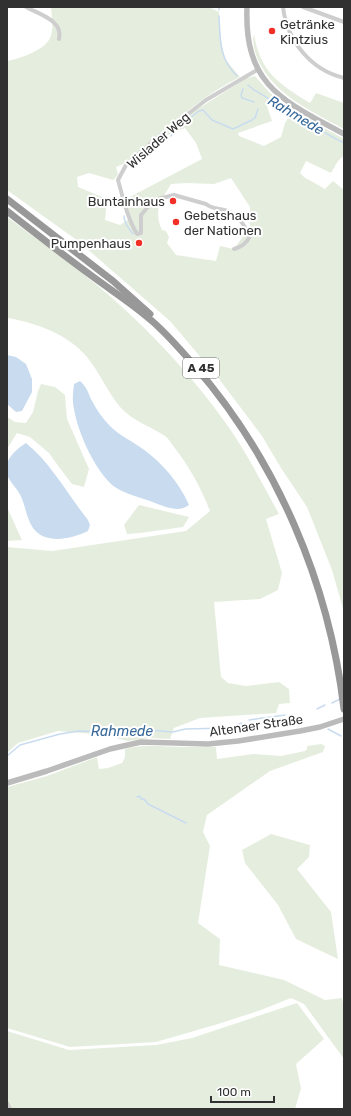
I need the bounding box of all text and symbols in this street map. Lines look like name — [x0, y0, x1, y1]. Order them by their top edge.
place label: Getränke Kintzius — [280, 17, 335, 47]
marker: Getränke Kintzius — [267, 26, 277, 36]
water label: Rahmede — [265, 92, 327, 139]
street label: Wislader Weg — [124, 109, 193, 172]
place label: Buntainhaus — [88, 194, 165, 209]
marker: Buntainhaus — [168, 196, 178, 206]
place label: Gebetshaus der Nationen — [184, 208, 262, 238]
marker: Gebetshaus der Nationen — [171, 217, 181, 227]
place label: Pumpenhaus — [51, 236, 131, 251]
marker: Pumpenhaus — [134, 238, 144, 248]
road number: A 45 — [183, 358, 219, 378]
street label: Altenaer Straße — [208, 711, 304, 739]
water label: Rahmede — [91, 723, 153, 740]
scale bar — [211, 1078, 274, 1104]
text: 100 m — [217, 1085, 251, 1099]

